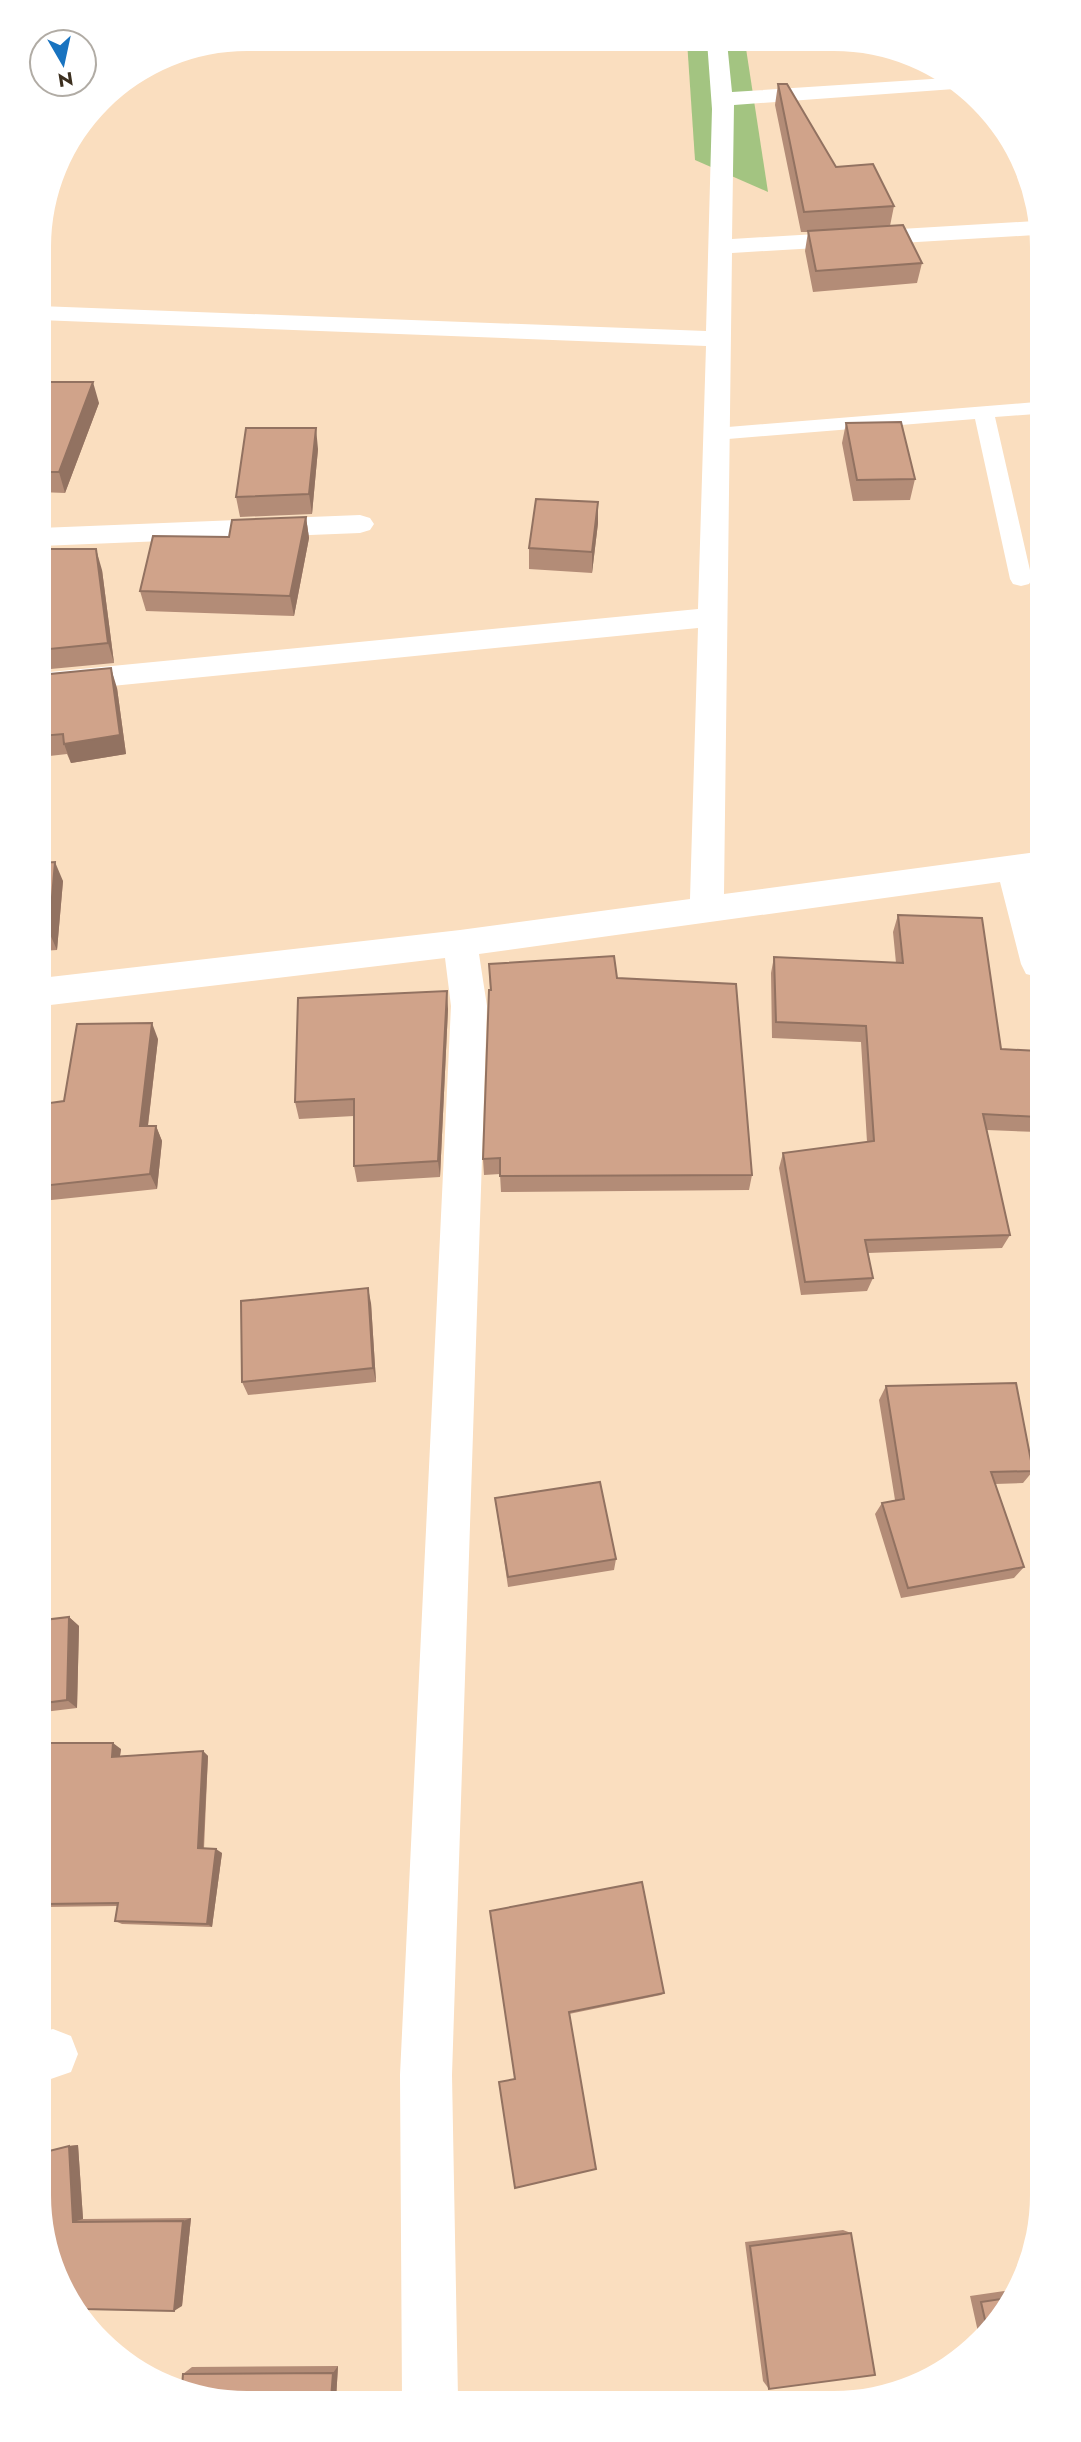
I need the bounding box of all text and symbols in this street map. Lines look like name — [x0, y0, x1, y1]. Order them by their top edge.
north arrow — [28, 28, 98, 98]
text: N — [56, 65, 75, 94]

